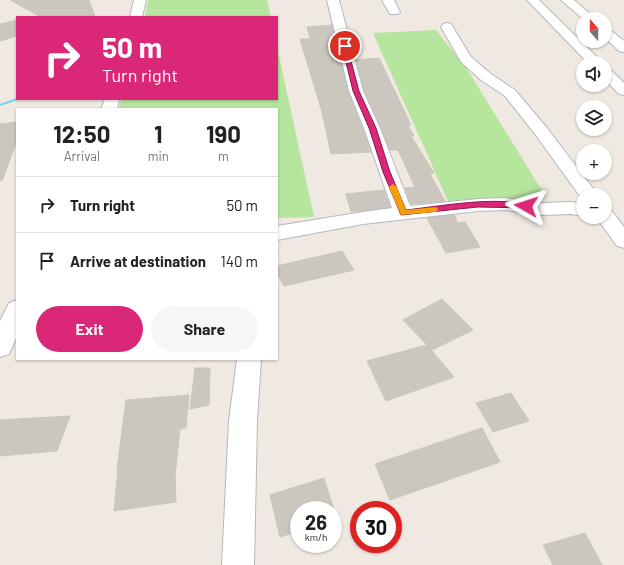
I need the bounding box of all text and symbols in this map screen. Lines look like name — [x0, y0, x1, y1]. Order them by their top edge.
north arrow — [576, 12, 612, 48]
map controls — [576, 12, 612, 224]
pin — [328, 29, 362, 63]
text: 50 m — [102, 30, 162, 64]
icon: right — [36, 32, 88, 84]
icon: arrive — [334, 35, 356, 57]
button: sound — [576, 56, 612, 92]
text: Turn right — [102, 64, 178, 86]
button: layers — [576, 100, 612, 136]
text: 12:50 — [53, 119, 110, 148]
text: 1 — [154, 119, 162, 148]
text: 190 — [206, 119, 241, 148]
button: + — [576, 144, 612, 180]
text: Arrival — [64, 148, 100, 164]
text: min — [148, 148, 169, 164]
text: m — [218, 148, 229, 164]
position arrow — [505, 185, 547, 227]
button: − — [576, 188, 612, 224]
icon: right — [36, 194, 58, 216]
text: Turn right — [70, 196, 135, 214]
text: 50 m — [226, 196, 258, 214]
icon: arrive — [36, 250, 58, 272]
text: Arrive at destination — [70, 252, 206, 270]
text: 140 m — [221, 252, 258, 270]
button: Exit — [36, 306, 143, 352]
button: Share — [151, 306, 258, 352]
speed limit sign: 30 — [350, 501, 402, 553]
text: 26 — [305, 510, 327, 534]
text: km/h — [305, 531, 327, 543]

